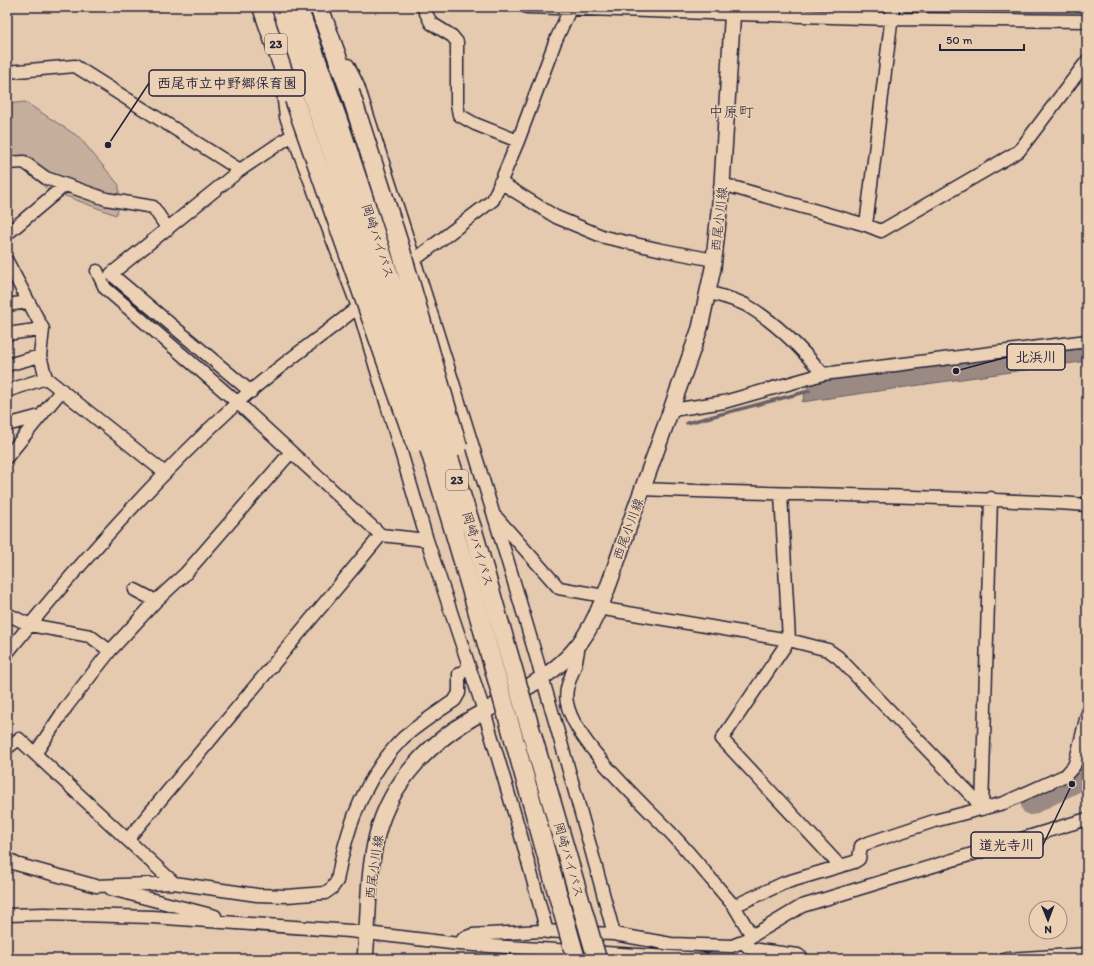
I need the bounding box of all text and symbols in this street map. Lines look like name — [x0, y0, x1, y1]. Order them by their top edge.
scale bar — [940, 26, 1024, 52]
text: 50 m — [946, 33, 972, 47]
road number: 23 — [265, 34, 287, 54]
callout: 西尾市立中野郷保育園 — [149, 70, 305, 96]
text: 西尾市立中野郷保育園 — [157, 75, 297, 92]
district label: 中原町 — [708, 103, 754, 121]
street label: 西尾小川線 — [708, 185, 730, 252]
street label: 岡崎バイパス — [359, 202, 397, 280]
callout: 北浜川 — [1007, 344, 1065, 370]
text: 北浜川 — [1015, 349, 1057, 366]
road number: 23 — [446, 470, 468, 490]
street label: 西尾小川線 — [610, 495, 647, 562]
street label: 岡崎バイパス — [459, 510, 497, 588]
street label: 岡崎バイパス — [551, 821, 587, 899]
callout: 道光寺川 — [971, 832, 1043, 858]
street label: 西尾小川線 — [362, 833, 386, 900]
text: 道光寺川 — [979, 837, 1035, 854]
north arrow — [1028, 900, 1068, 940]
text: N — [1044, 923, 1052, 936]

